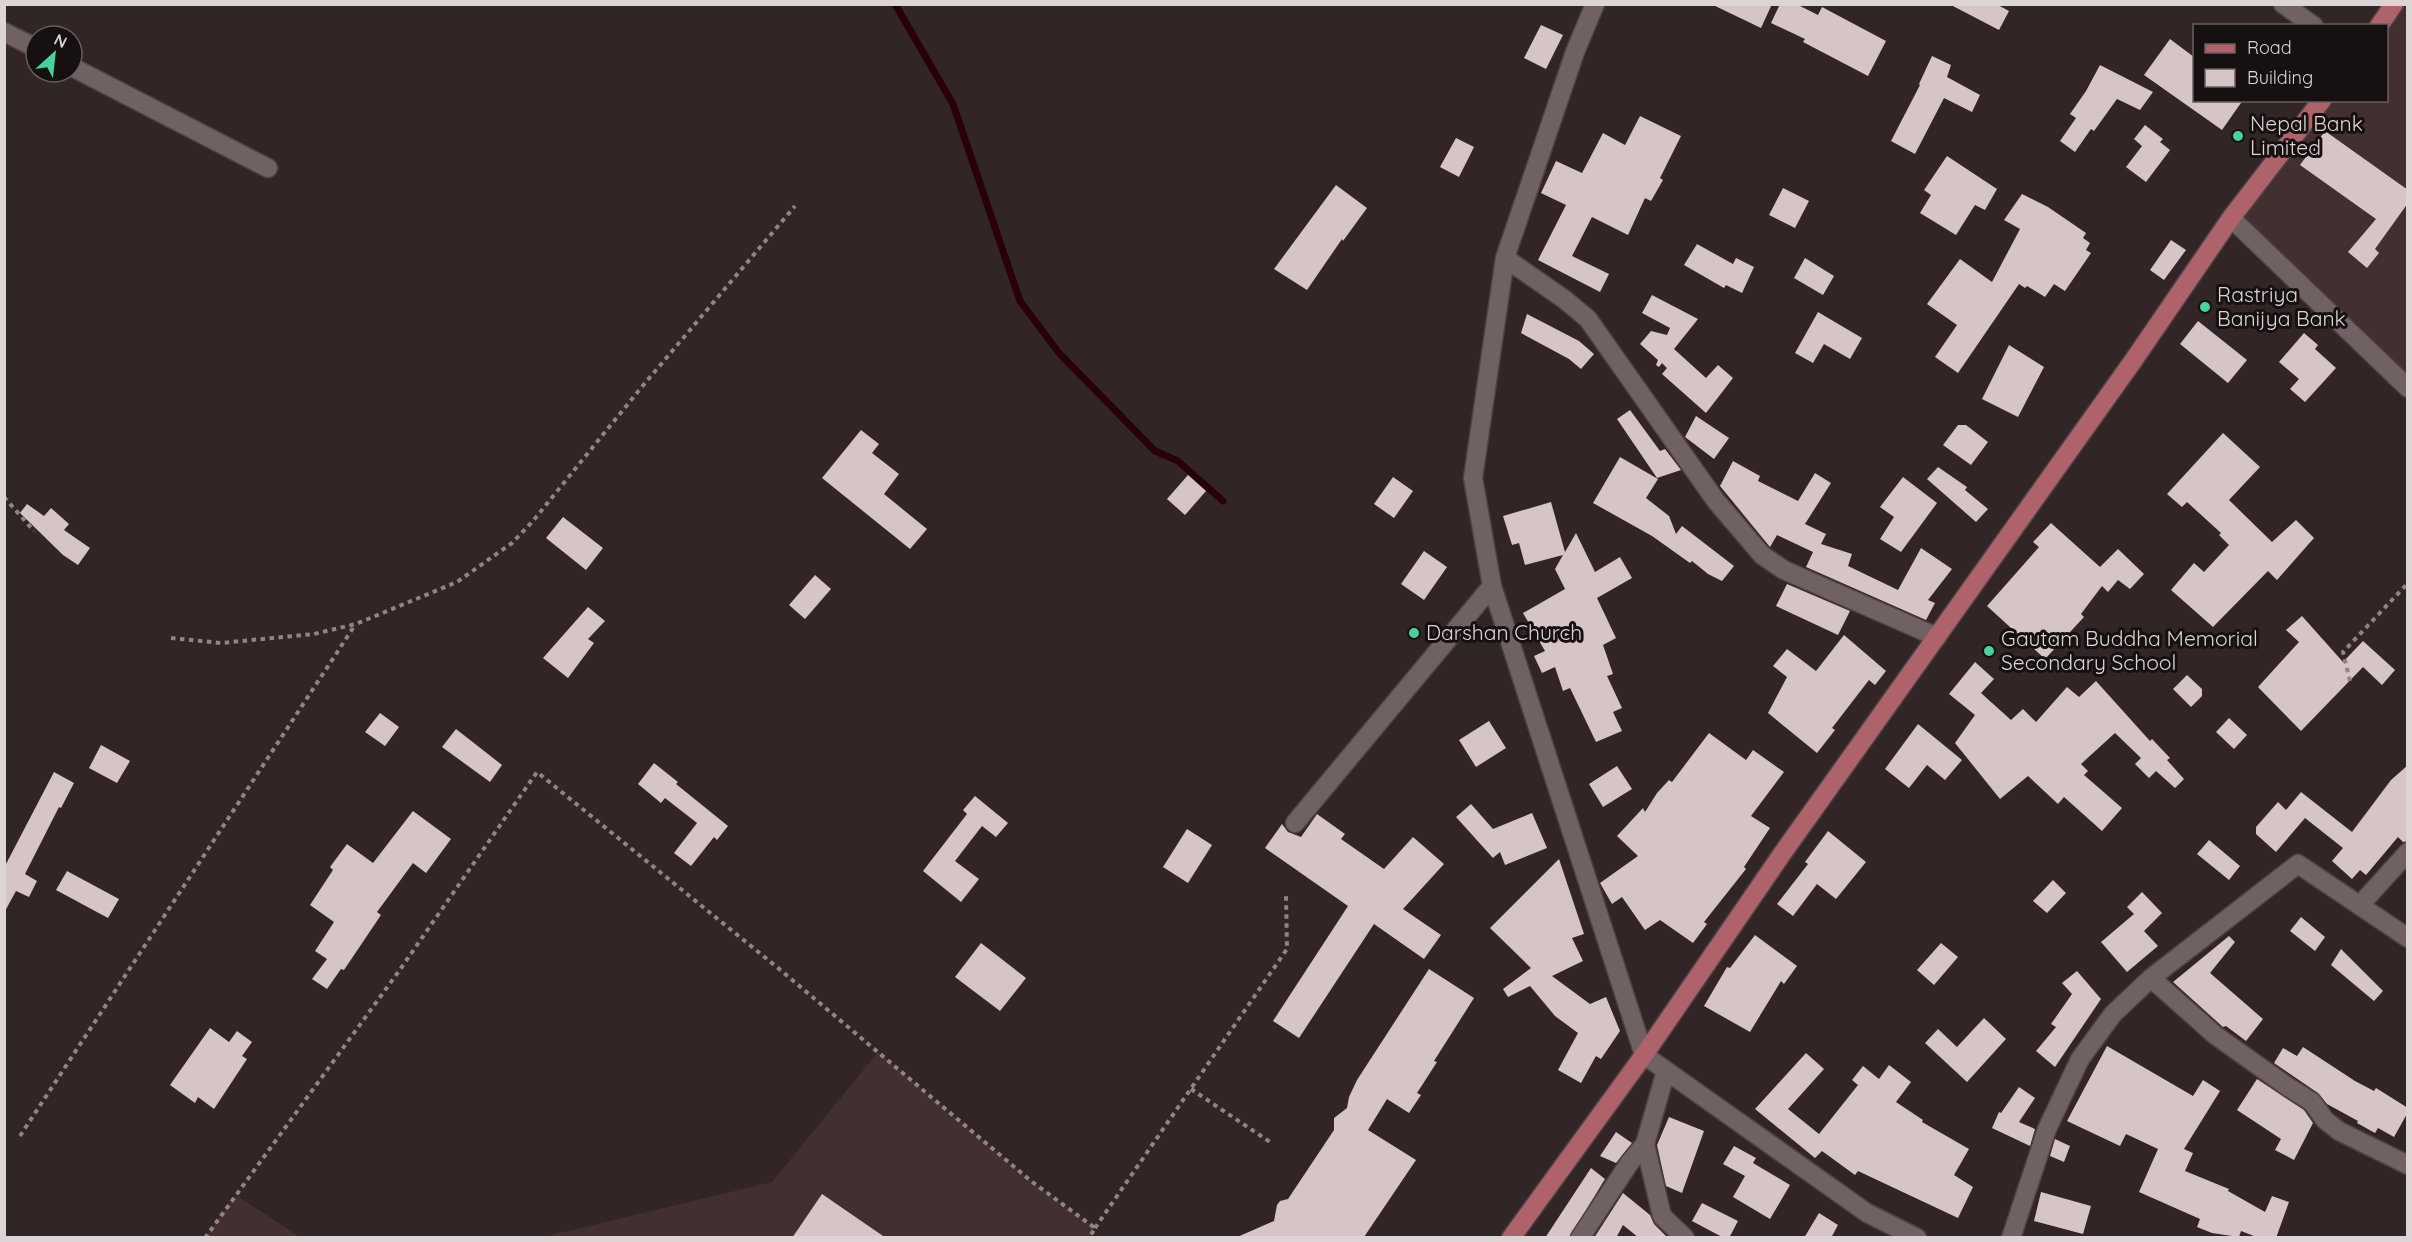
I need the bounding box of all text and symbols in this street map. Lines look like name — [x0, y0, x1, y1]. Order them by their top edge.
north arrow — [24, 24, 84, 84]
legend — [2193, 24, 2388, 102]
text: N — [51, 29, 71, 52]
text: Road — [2247, 36, 2292, 59]
text: Building — [2247, 66, 2313, 89]
place label: Nepal Bank Limited — [2250, 110, 2363, 160]
marker: Nepal Bank Limited — [2231, 129, 2245, 143]
place label: Rastriya Banijya Bank — [2217, 281, 2346, 331]
marker: Rastriya Banijya Bank — [2198, 300, 2212, 314]
place label: Darshan Church — [1426, 619, 1582, 645]
place label: Gautam Buddha Memorial Secondary School — [2001, 625, 2258, 675]
marker: Darshan Church — [1407, 626, 1421, 640]
marker: Gautam Buddha Memorial Secondary School — [1982, 644, 1996, 658]

